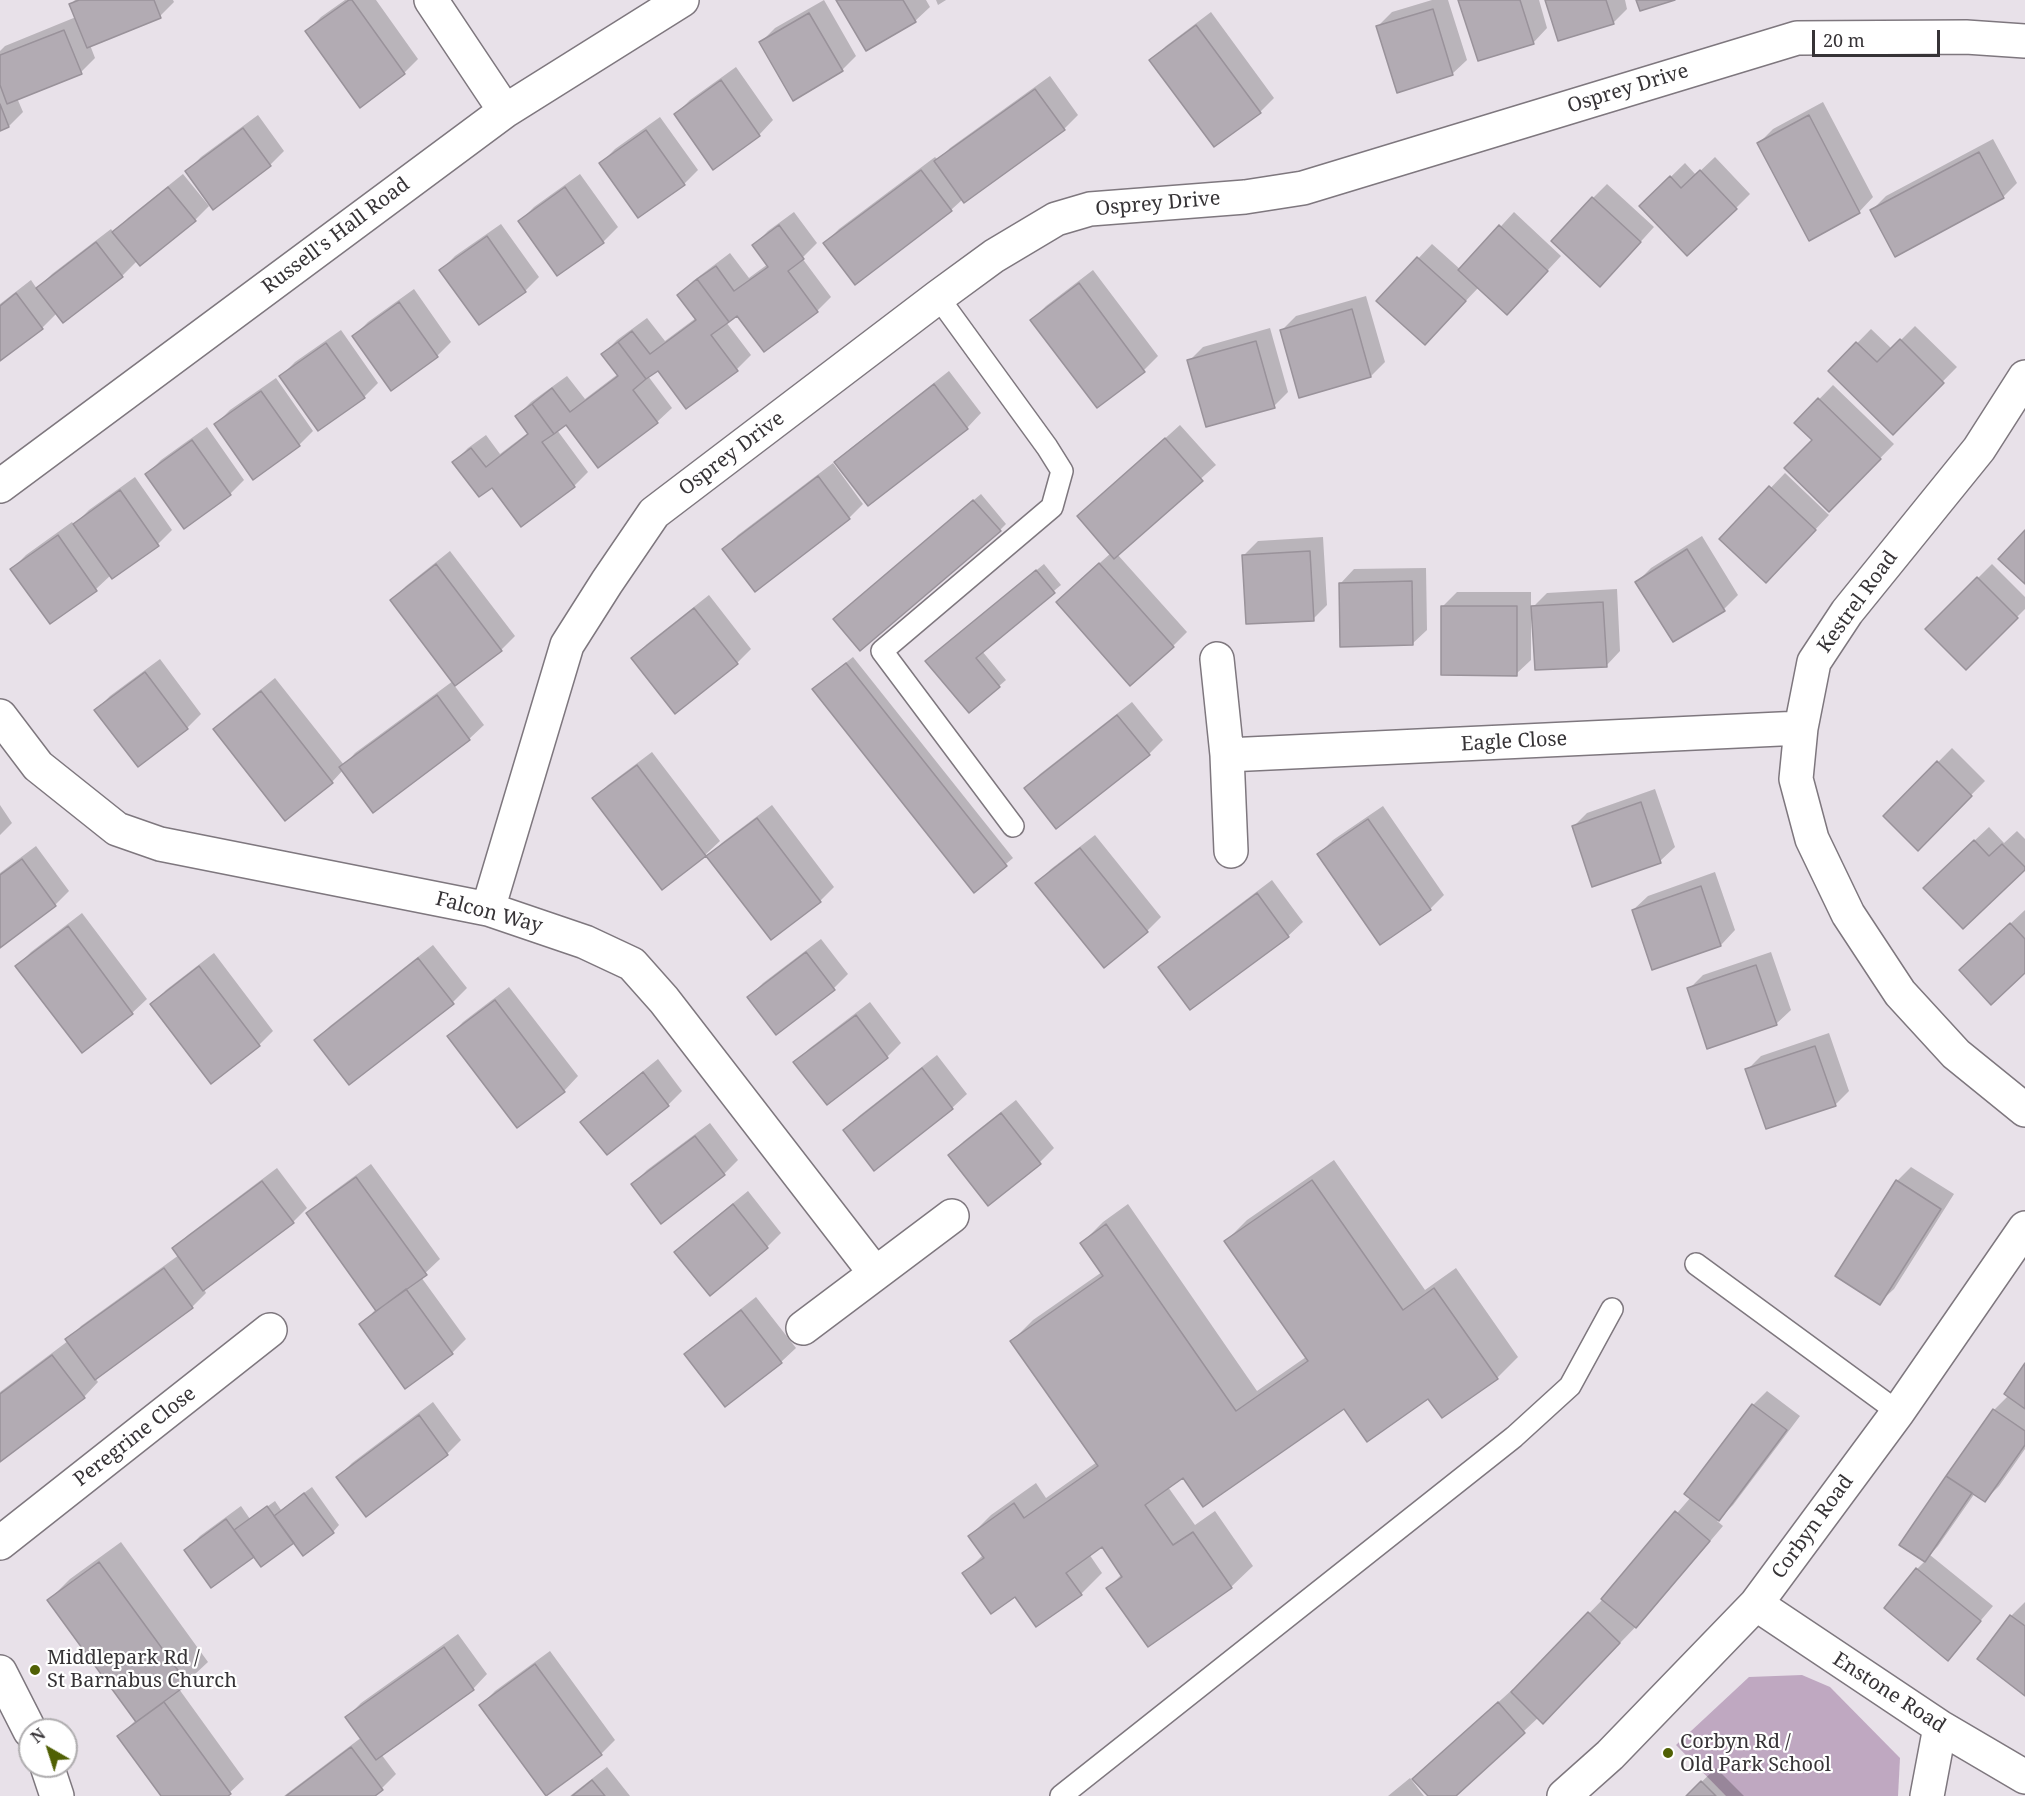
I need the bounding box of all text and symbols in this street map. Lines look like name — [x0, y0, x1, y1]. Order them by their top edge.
scale bar — [1815, 18, 1942, 56]
text: 20 m — [1823, 28, 1865, 52]
street label: Osprey Drive — [1565, 59, 1691, 119]
street label: Russell's Hall Road — [258, 173, 414, 299]
street label: Osprey Drive — [1094, 187, 1222, 221]
street label: Osprey Drive — [675, 407, 789, 501]
street label: Kestrel Road — [1813, 546, 1903, 658]
street label: Eagle Close — [1460, 727, 1568, 757]
street label: Falcon Way — [433, 887, 545, 939]
street label: Peregrine Close — [69, 1382, 201, 1492]
street label: Corbyn Road — [1767, 1470, 1859, 1584]
place label: Middlepark Rd / St Barnabus Church — [47, 1646, 237, 1693]
street label: Enstone Road — [1828, 1648, 1950, 1738]
marker: Middlepark Rd / St Barnabus Church — [28, 1663, 42, 1677]
north arrow — [18, 1718, 78, 1778]
text: N — [26, 1723, 50, 1748]
place label: Corbyn Rd / Old Park School — [1680, 1730, 1831, 1777]
marker: Corbyn Rd / Old Park School — [1661, 1746, 1675, 1760]

